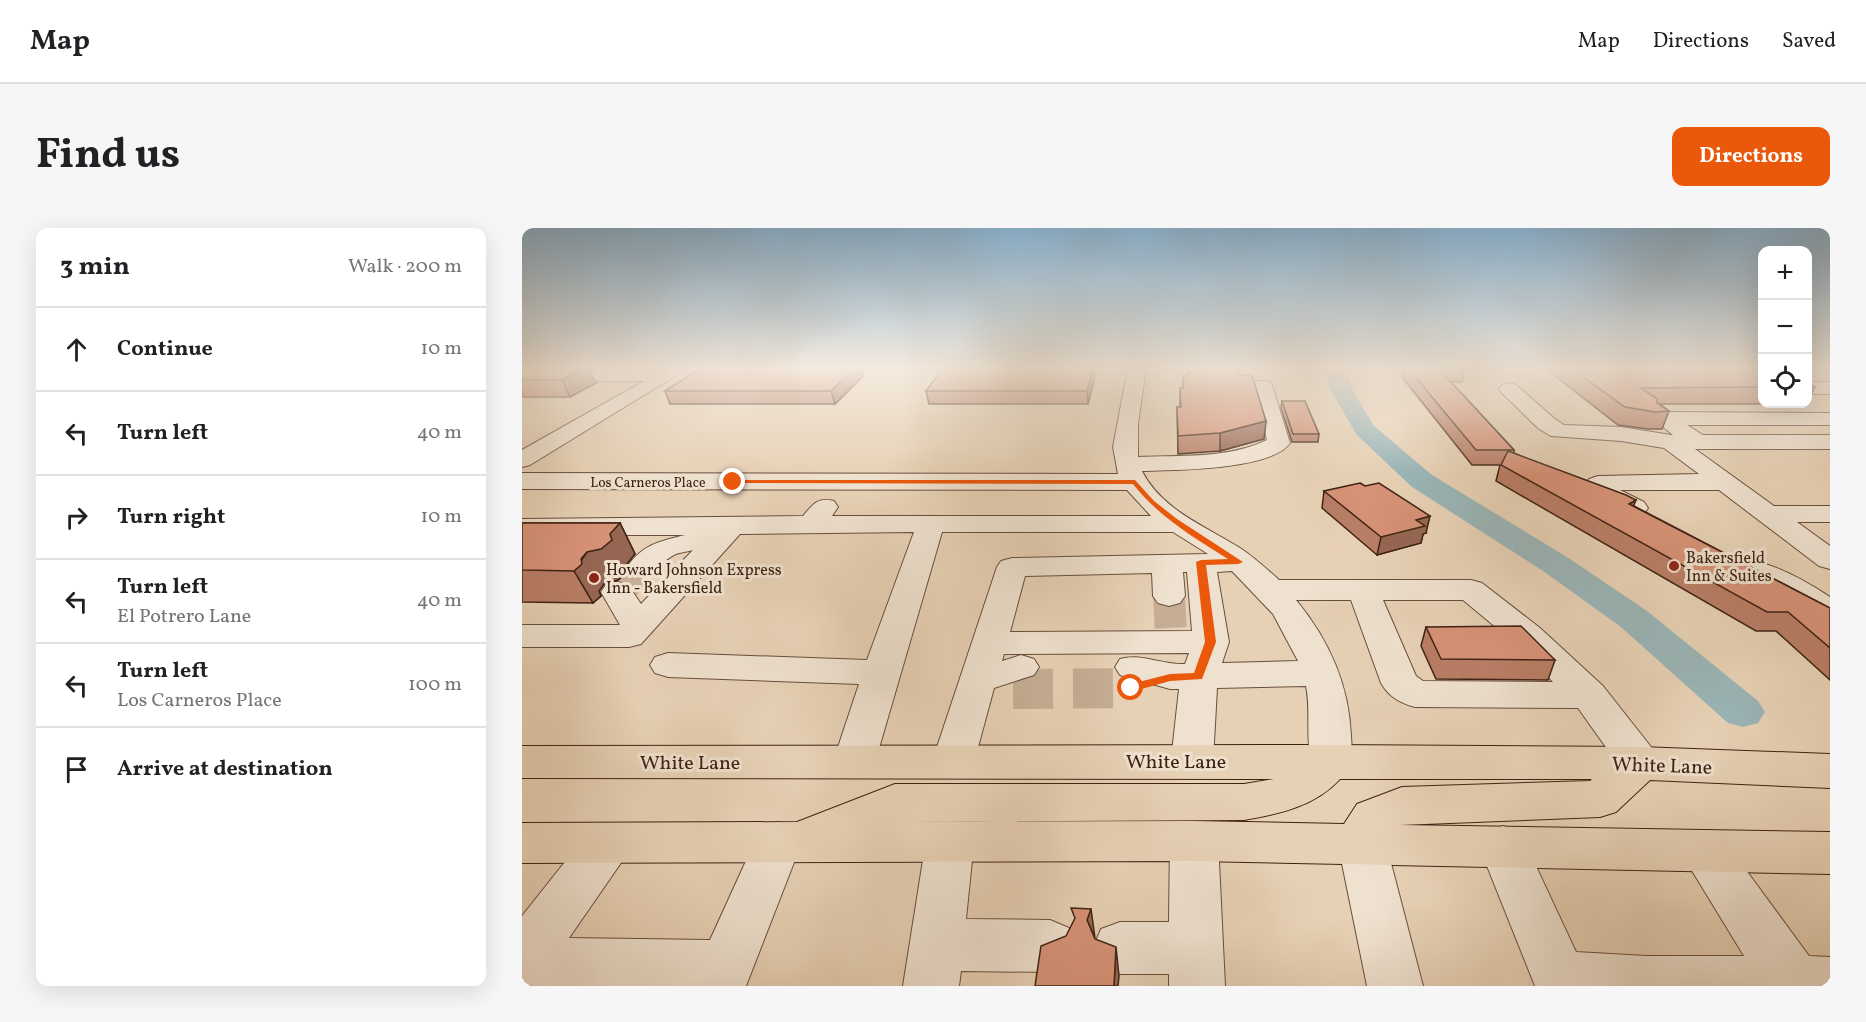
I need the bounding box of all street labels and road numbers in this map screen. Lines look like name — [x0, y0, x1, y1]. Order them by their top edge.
street label: Los Carneros Place — [590, 474, 706, 493]
street label: White Lane — [1126, 749, 1226, 777]
street label: White Lane — [640, 750, 740, 778]
street label: White Lane — [1611, 751, 1713, 783]

